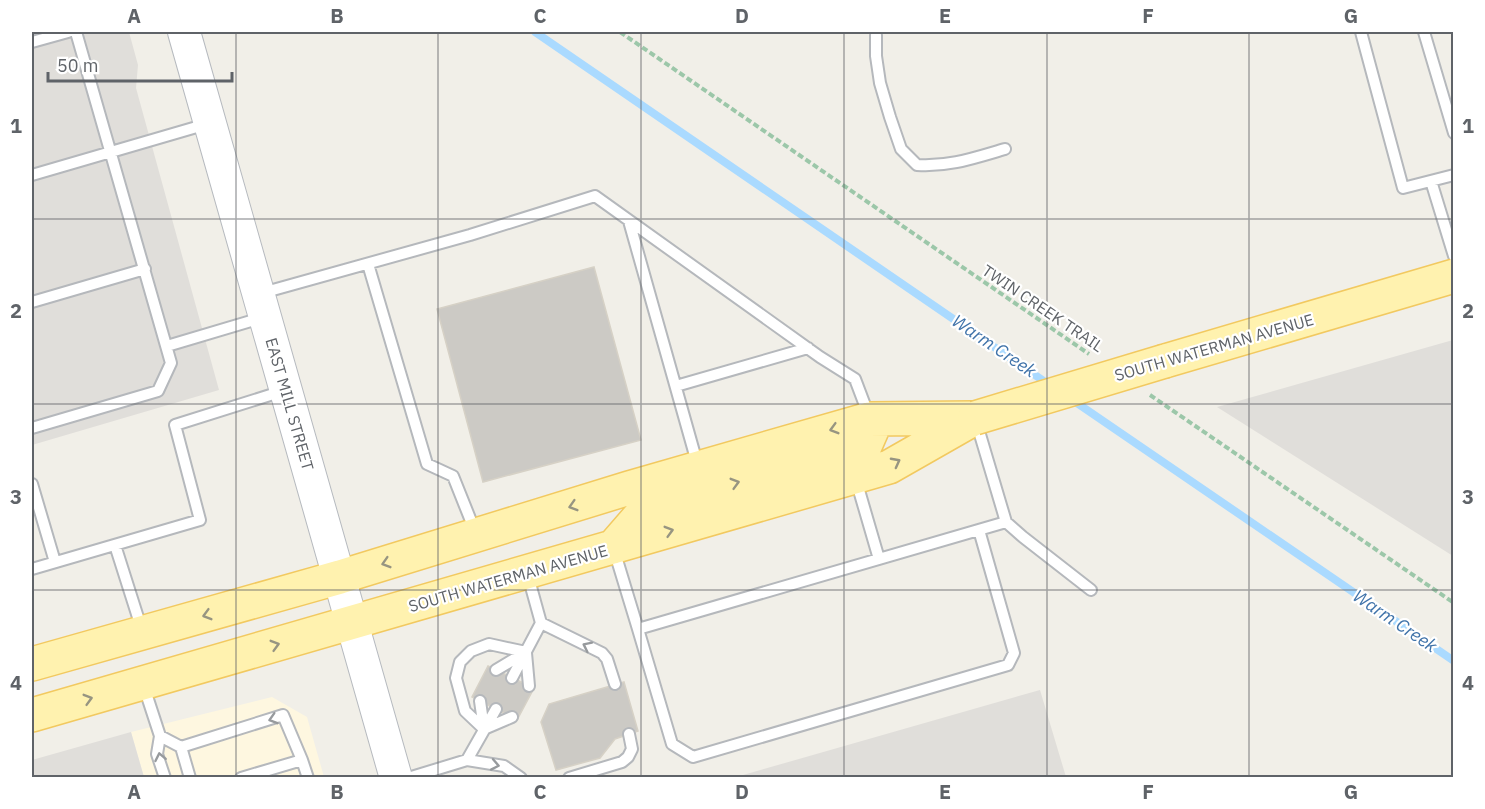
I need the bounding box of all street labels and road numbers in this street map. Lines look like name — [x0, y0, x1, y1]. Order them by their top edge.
street label: TWIN CREEK TRAIL — [979, 260, 1107, 356]
street label: SOUTH WATERMAN AVENUE — [1112, 309, 1316, 385]
street label: EAST MILL STREET — [261, 335, 319, 473]
street label: SOUTH WATERMAN AVENUE — [406, 540, 610, 616]

